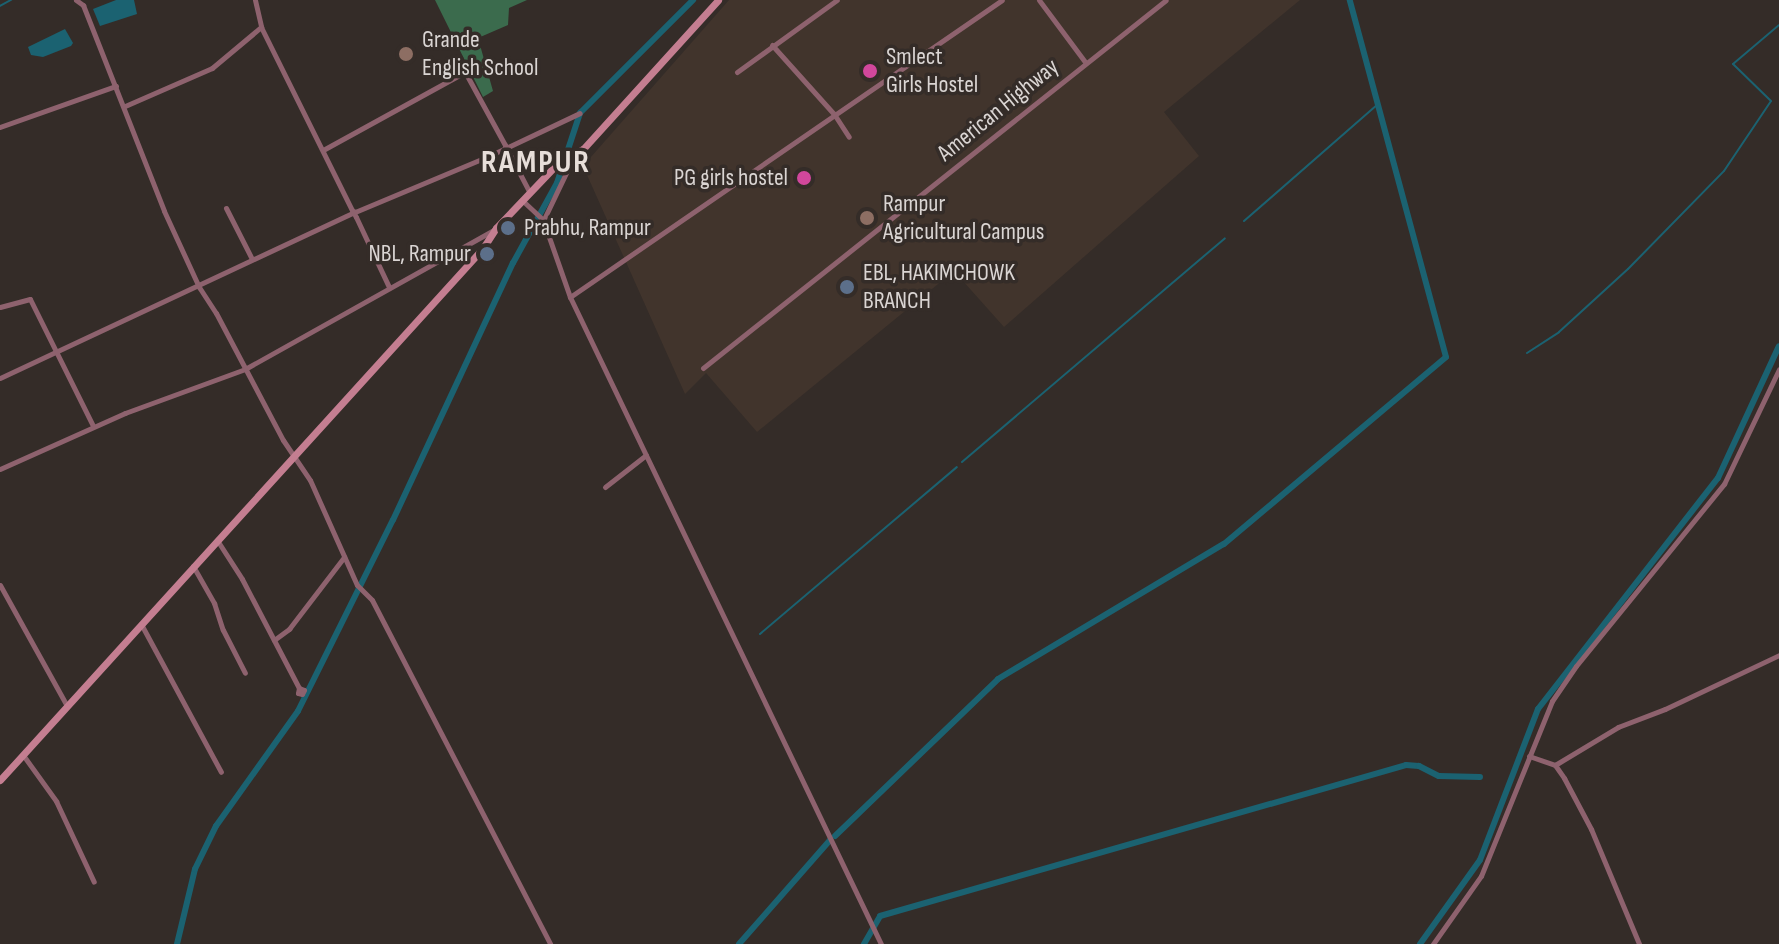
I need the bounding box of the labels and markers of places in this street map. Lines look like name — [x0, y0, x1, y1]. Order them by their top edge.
place label: Grande English School — [422, 26, 538, 82]
place label: Smlect Girls Hostel — [886, 43, 978, 99]
marker: Grande English School — [397, 45, 415, 63]
marker: Smlect Girls Hostel — [861, 62, 879, 80]
place label: PG girls hostel — [674, 164, 788, 192]
marker: PG girls hostel — [795, 169, 813, 187]
place label: Rampur Agricultural Campus — [883, 190, 1044, 246]
marker: Rampur Agricultural Campus — [858, 209, 876, 227]
place label: Prabhu, Rampur — [524, 214, 651, 242]
marker: Prabhu, Rampur — [499, 219, 517, 237]
place label: NBL, Rampur — [369, 240, 471, 268]
marker: NBL, Rampur — [478, 245, 496, 263]
place label: EBL, HAKIMCHOWK BRANCH — [863, 259, 1015, 315]
marker: EBL, HAKIMCHOWK BRANCH — [838, 278, 856, 296]

